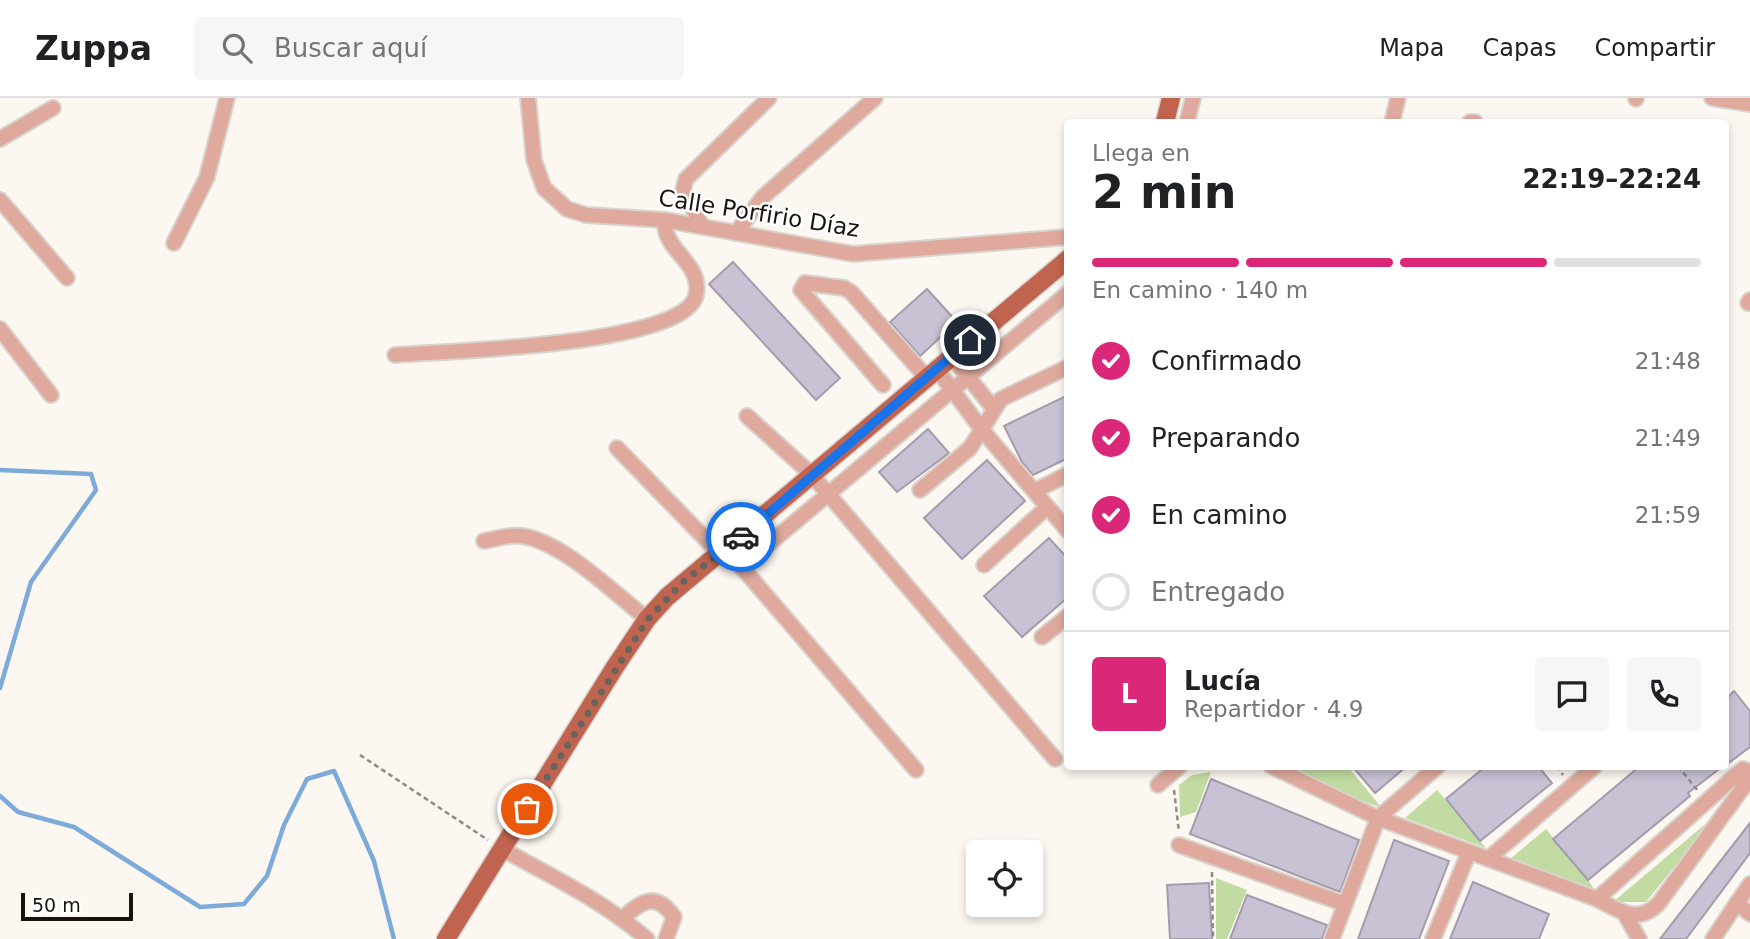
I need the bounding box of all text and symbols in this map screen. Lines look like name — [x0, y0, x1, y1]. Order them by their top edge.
search box — [194, 17, 684, 80]
text: Zuppa — [35, 29, 152, 68]
icon: search — [218, 29, 256, 67]
text: Buscar aquí — [274, 33, 427, 63]
text: Mapa — [1379, 34, 1445, 62]
text: Capas — [1483, 34, 1556, 62]
text: Compartir — [1594, 34, 1715, 62]
text: Llega en — [1092, 140, 1190, 166]
text: 22:19–22:24 — [1522, 164, 1701, 194]
text: 2 min — [1092, 165, 1236, 219]
street label: Calle Porfirio Díaz — [657, 184, 861, 242]
text: En camino · 140 m — [1092, 277, 1308, 303]
pin — [940, 310, 1000, 370]
icon: home — [951, 321, 989, 359]
icon: check — [1092, 342, 1130, 380]
text: Confirmado — [1151, 346, 1302, 376]
text: 21:48 — [1635, 348, 1701, 374]
icon: check — [1092, 419, 1130, 457]
text: Preparando — [1151, 423, 1300, 453]
text: 21:49 — [1635, 425, 1701, 451]
icon: check — [1092, 496, 1130, 534]
text: En camino — [1151, 500, 1287, 530]
courier — [706, 502, 776, 572]
text: 21:59 — [1635, 502, 1701, 528]
icon: car — [722, 518, 760, 556]
text: Entregado — [1151, 577, 1285, 607]
button: chat — [1535, 657, 1609, 731]
button: phone — [1627, 657, 1701, 731]
text: Lucía — [1184, 666, 1261, 696]
text: L — [1121, 679, 1137, 709]
text: Repartidor · 4.9 — [1184, 696, 1363, 722]
pin — [497, 779, 557, 839]
icon: bag — [508, 790, 546, 828]
map controls — [966, 840, 1043, 917]
button: locate — [966, 840, 1043, 917]
scale bar — [21, 890, 133, 922]
text: 50 m — [32, 894, 81, 916]

